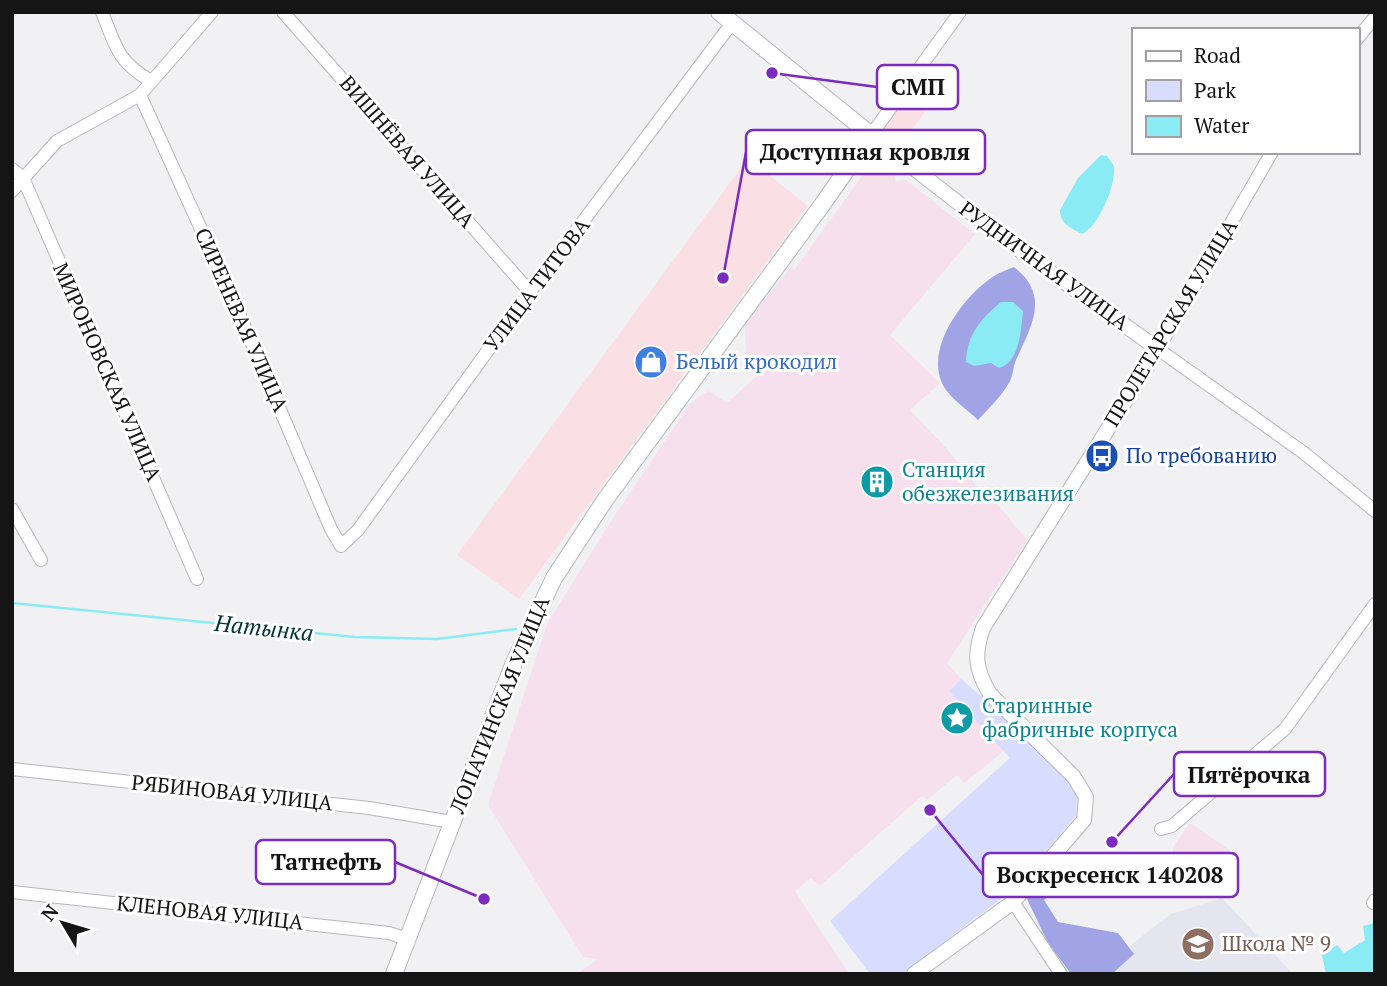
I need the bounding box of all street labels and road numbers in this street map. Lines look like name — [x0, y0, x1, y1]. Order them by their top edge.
street label: ВИШНЁВАЯ УЛИЦА — [334, 69, 482, 234]
street label: РУДНИЧНАЯ УЛИЦА — [954, 194, 1136, 337]
street label: УЛИЦА ТИТОВА — [477, 211, 596, 357]
street label: ПРОЛЕТАРСКАЯ УЛИЦА — [1097, 213, 1244, 431]
street label: СИРЕНЕВАЯ УЛИЦА — [189, 223, 295, 417]
street label: МИРОНОВСКАЯ УЛИЦА — [47, 258, 169, 486]
street label: ЛОПАТИНСКАЯ УЛИЦА — [442, 591, 556, 818]
street label: РЯБИНОВАЯ УЛИЦА — [130, 768, 335, 817]
street label: КЛЕНОВАЯ УЛИЦА — [115, 888, 306, 936]

